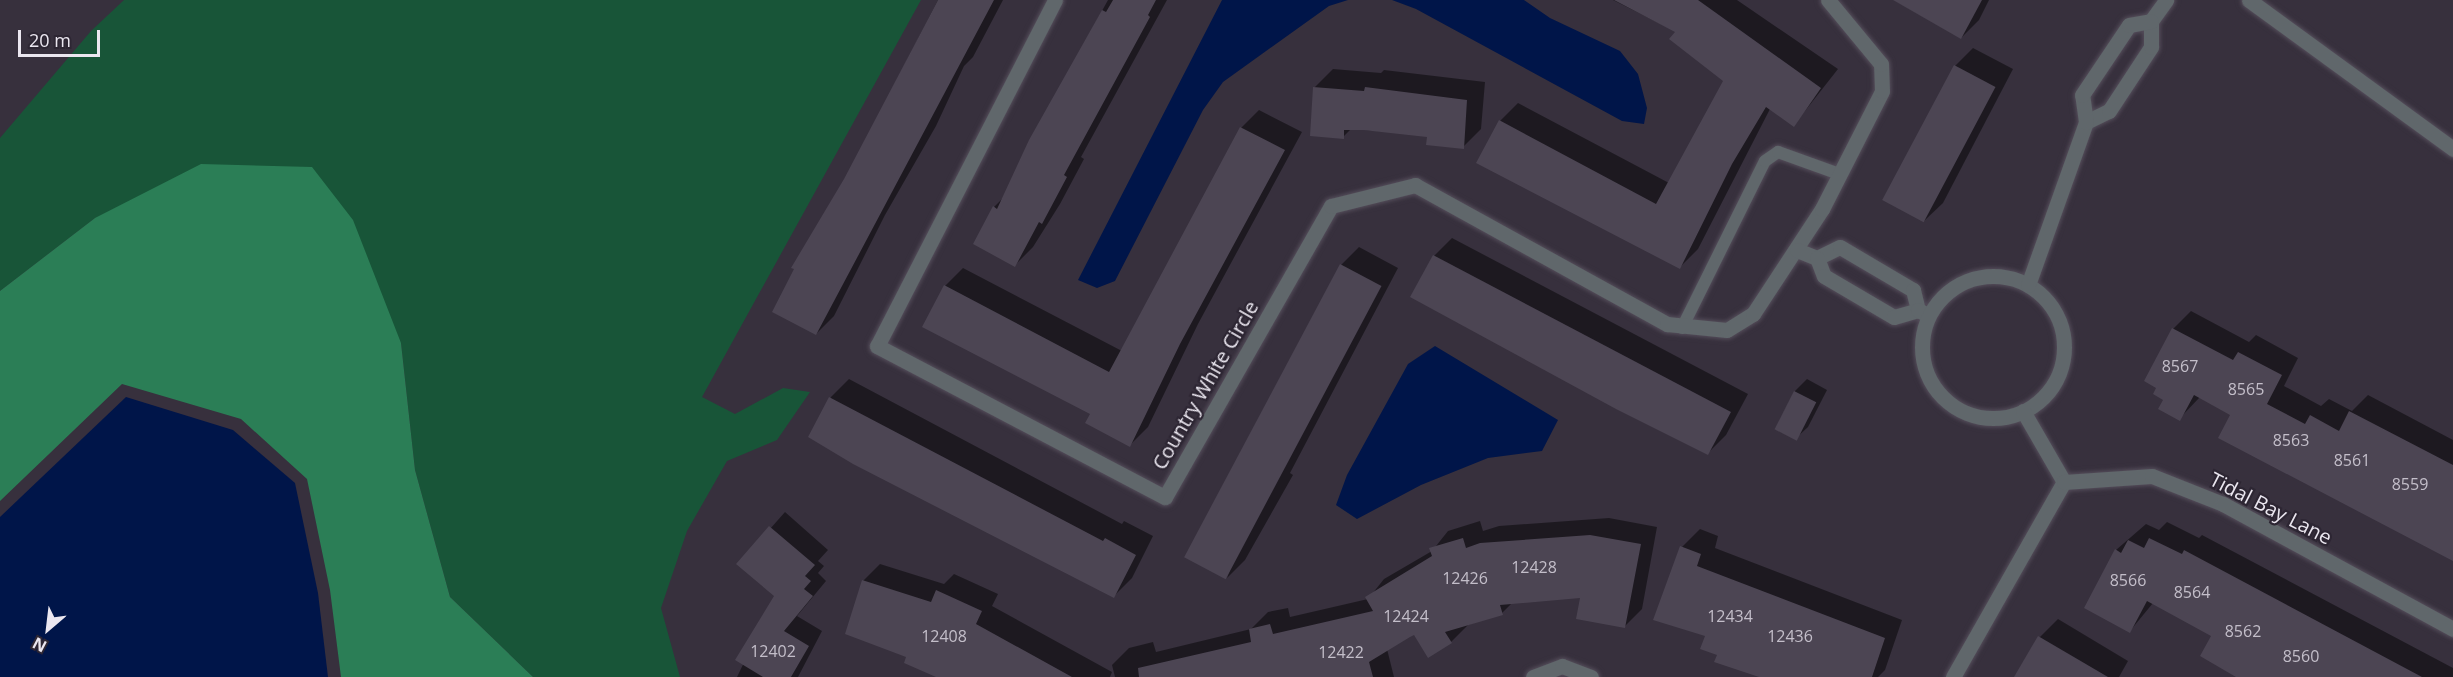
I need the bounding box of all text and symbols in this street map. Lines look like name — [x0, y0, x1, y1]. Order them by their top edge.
scale bar — [21, 18, 104, 56]
text: 20 m — [29, 28, 71, 52]
street label: Country White Circle — [1147, 296, 1263, 474]
house number: 8567 — [2162, 356, 2198, 376]
house number: 8565 — [2228, 379, 2264, 399]
house number: 8563 — [2273, 430, 2309, 450]
house number: 8561 — [2334, 450, 2370, 470]
street label: Tidal Bay Lane — [2206, 467, 2336, 549]
house number: 8559 — [2392, 474, 2428, 494]
house number: 12428 — [1511, 557, 1557, 577]
house number: 12426 — [1442, 568, 1488, 588]
house number: 8566 — [2110, 570, 2146, 590]
house number: 8564 — [2174, 582, 2210, 602]
north arrow — [18, 599, 78, 659]
house number: 12424 — [1383, 606, 1429, 626]
house number: 12434 — [1707, 606, 1753, 626]
house number: 8562 — [2225, 621, 2261, 641]
house number: 12408 — [921, 626, 967, 646]
house number: 12436 — [1767, 626, 1813, 646]
text: N — [29, 632, 50, 658]
house number: 12402 — [750, 641, 796, 661]
house number: 12422 — [1318, 642, 1364, 662]
house number: 8560 — [2283, 646, 2319, 666]

